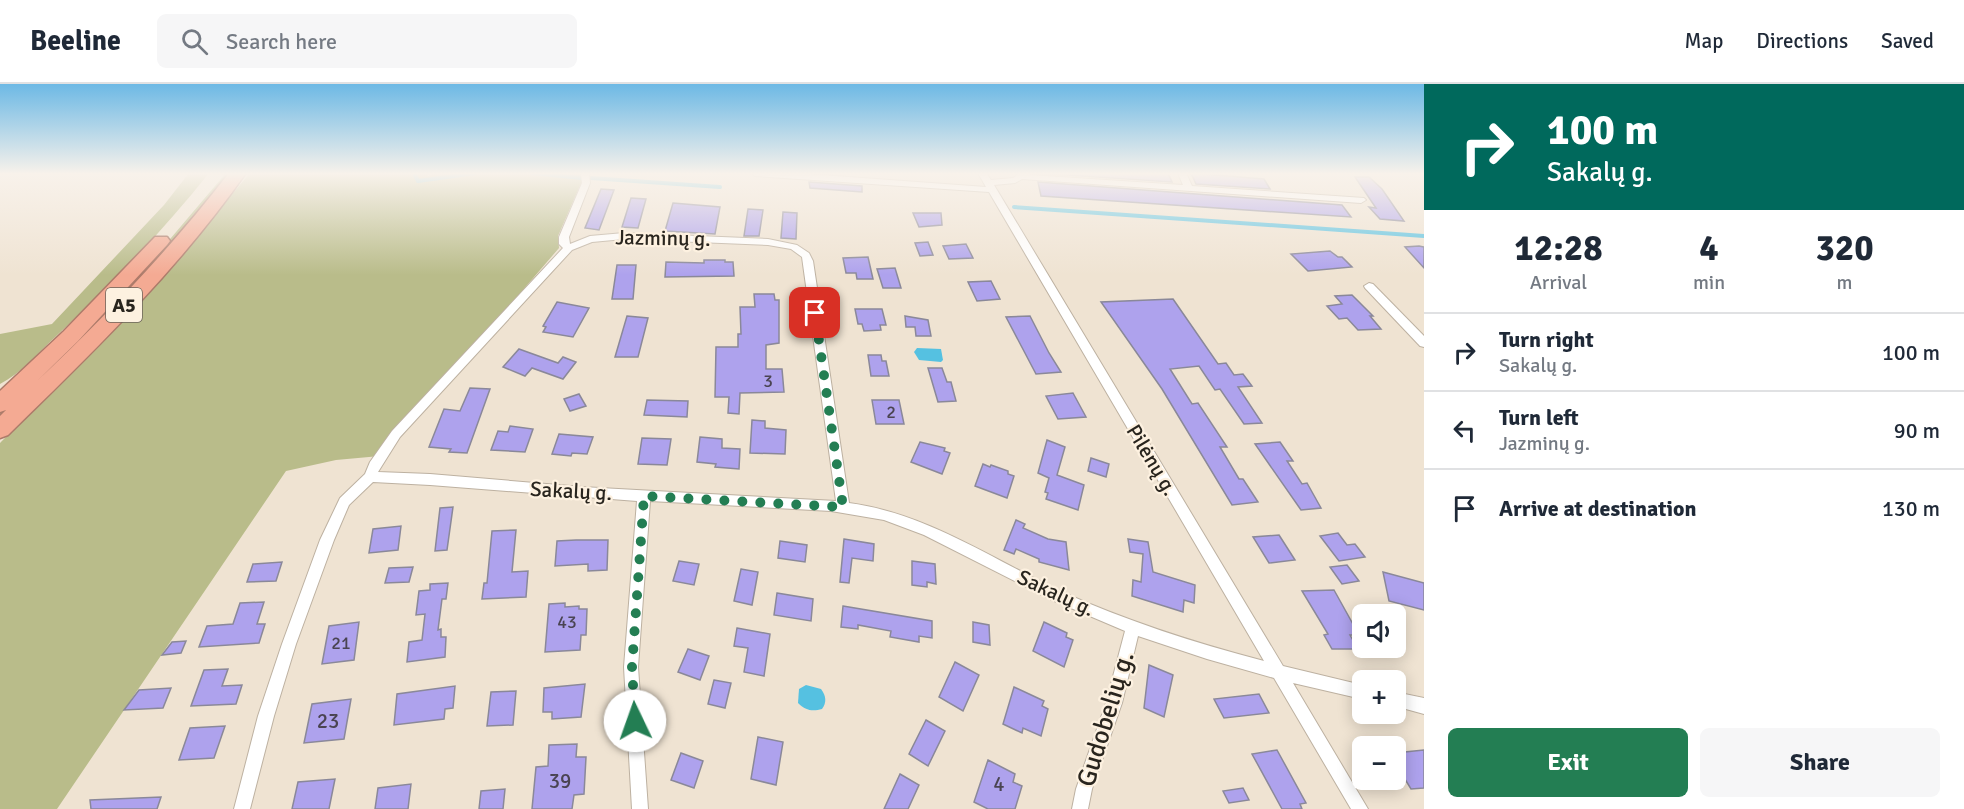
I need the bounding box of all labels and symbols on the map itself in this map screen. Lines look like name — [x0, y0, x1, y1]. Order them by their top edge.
street label: Jazminų g. — [615, 224, 711, 252]
pin — [789, 287, 840, 338]
road number: A5 — [106, 288, 142, 322]
house number: 3 — [763, 370, 773, 392]
house number: 2 — [886, 401, 896, 423]
street label: Pilėnų g. — [1121, 420, 1183, 500]
street label: Sakalų g. — [529, 476, 613, 506]
street label: Sakalų g. — [1013, 564, 1099, 622]
house number: 43 — [557, 611, 577, 633]
house number: 21 — [331, 632, 351, 654]
street label: Gudobelių g. — [1070, 647, 1142, 791]
position arrow — [603, 689, 667, 753]
house number: 23 — [317, 708, 339, 734]
house number: 39 — [549, 768, 571, 794]
house number: 4 — [993, 771, 1005, 797]

